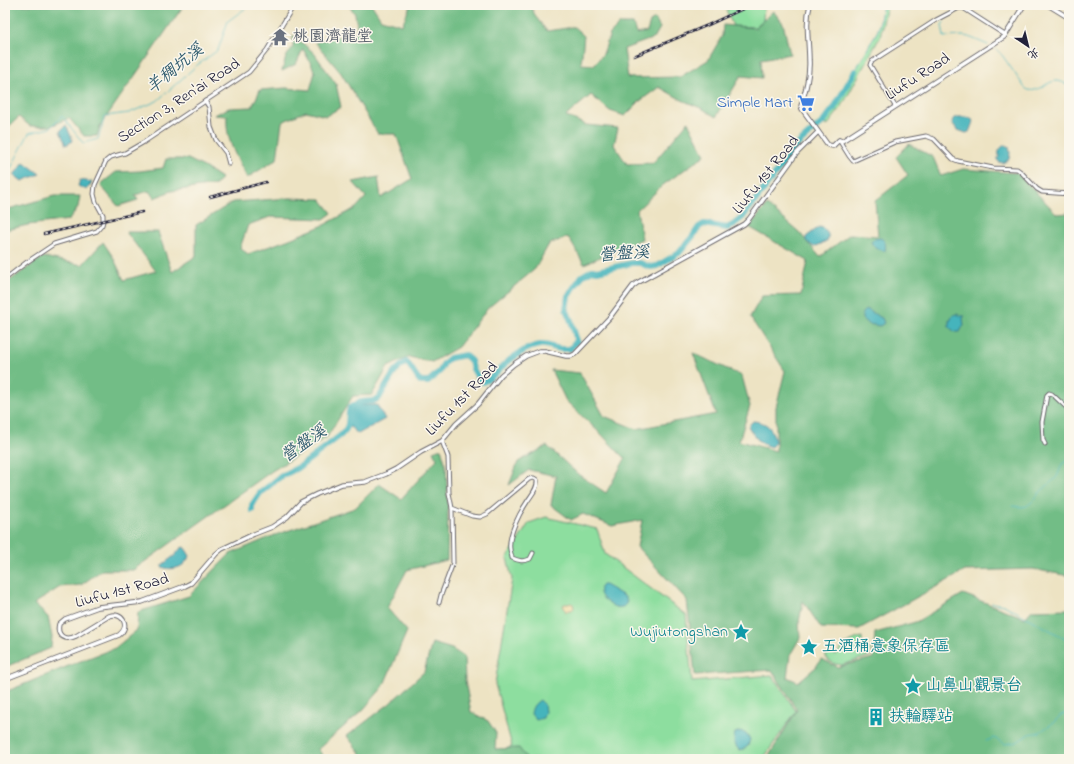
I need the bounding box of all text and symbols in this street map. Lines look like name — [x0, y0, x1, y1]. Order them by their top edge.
place label: 桃園濟龍堂 — [293, 25, 373, 49]
north arrow — [1008, 26, 1048, 66]
temple icon: 桃園濟龍堂 — [270, 27, 290, 47]
water label: 羊稠坑溪 — [141, 37, 210, 100]
text: 北 — [1024, 44, 1042, 63]
street label: Liufu Road — [881, 47, 955, 107]
street label: Section 3, Ren'ai Road — [113, 52, 245, 150]
place label: Simple Mart — [717, 91, 794, 115]
supermarket icon: Simple Mart — [796, 93, 816, 113]
street label: Liufu 1st Road — [727, 130, 805, 220]
water label: 營盤溪 — [598, 240, 651, 268]
street label: Liufu 1st Road — [420, 356, 504, 442]
water label: 營盤溪 — [276, 419, 333, 469]
street label: Liufu 1st Road — [73, 567, 171, 615]
place label: Wujiutongshan — [630, 620, 728, 644]
place icon: Wujiutongshan — [731, 622, 751, 642]
place label: 五酒桶意象保存區 — [822, 635, 950, 659]
place icon: 五酒桶意象保存區 — [799, 637, 819, 657]
place label: 山鼻山觀景台 — [926, 674, 1022, 698]
place icon: 山鼻山觀景台 — [903, 676, 923, 696]
place label: 扶輪驛站 — [889, 705, 953, 729]
building icon: 扶輪驛站 — [866, 707, 886, 727]

